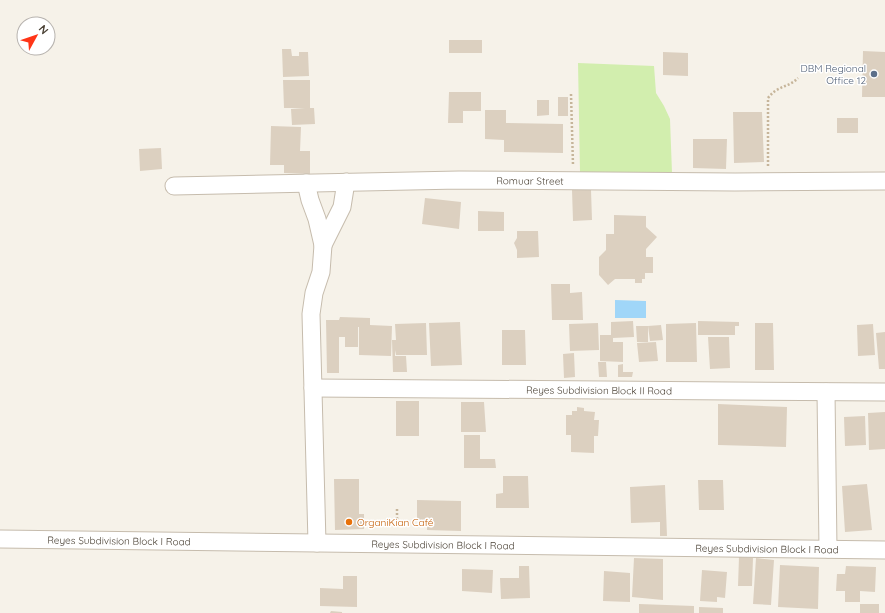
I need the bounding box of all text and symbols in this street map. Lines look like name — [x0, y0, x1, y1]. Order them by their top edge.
north arrow — [16, 16, 56, 56]
text: N — [36, 22, 52, 37]
place label: DBM Regional Office 12 — [800, 62, 866, 87]
marker: DBM Regional Office 12 — [869, 69, 879, 79]
street label: Romuar Street — [496, 174, 564, 188]
street label: Reyes Subdivision Block II Road — [526, 383, 672, 398]
place label: OrganiKian Café — [357, 516, 434, 529]
marker: OrganiKian Café — [344, 517, 354, 527]
street label: Reyes Subdivision Block I Road — [47, 534, 191, 548]
street label: Reyes Subdivision Block I Road — [371, 538, 515, 552]
street label: Reyes Subdivision Block I Road — [695, 542, 839, 556]

